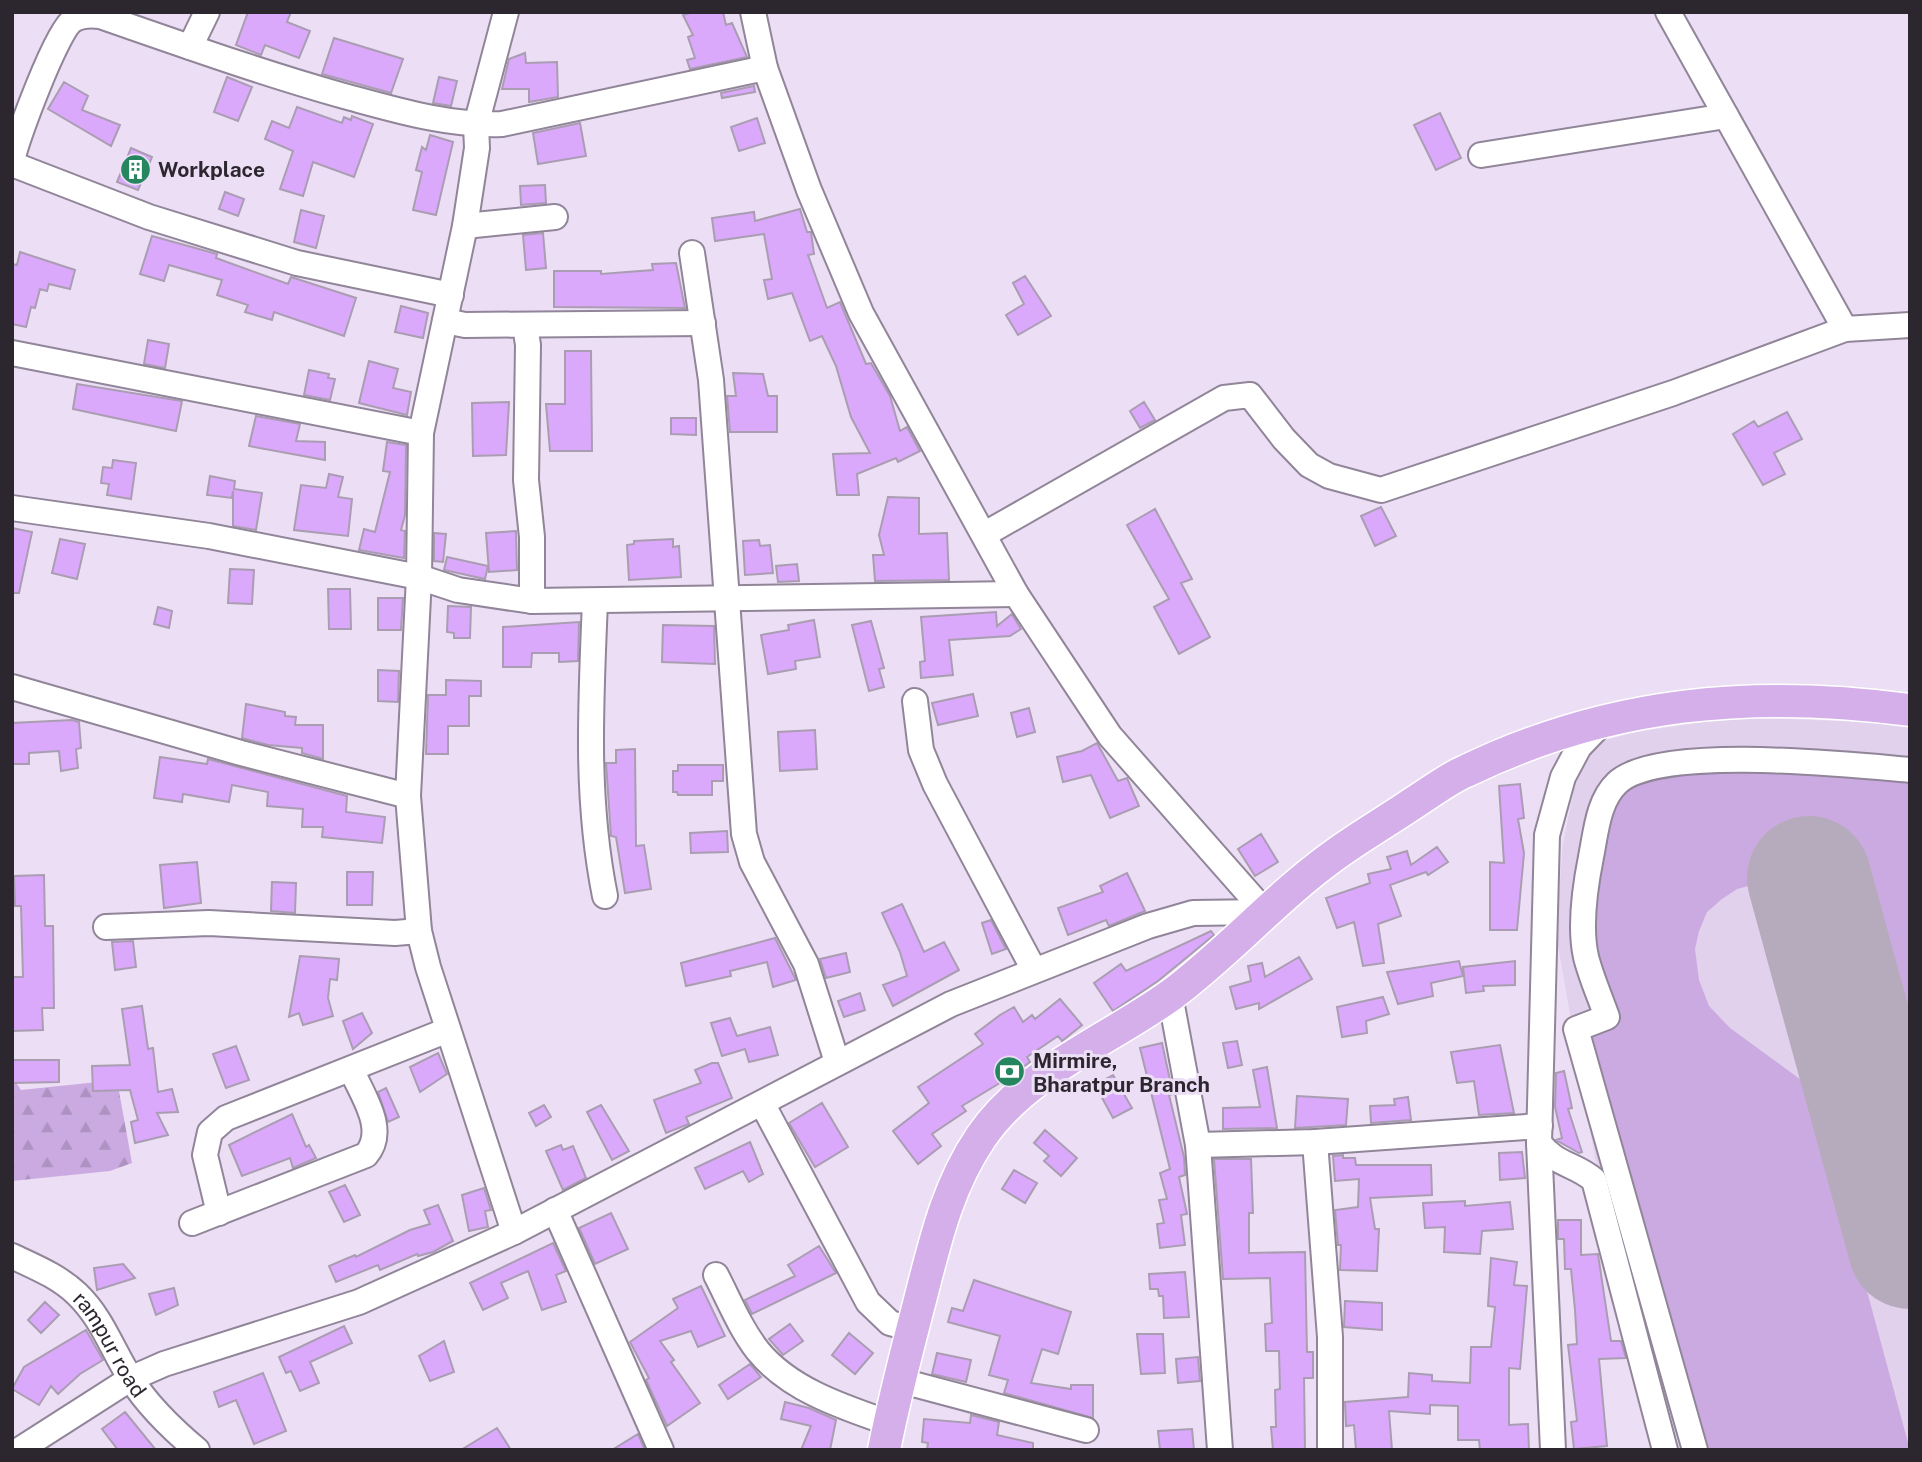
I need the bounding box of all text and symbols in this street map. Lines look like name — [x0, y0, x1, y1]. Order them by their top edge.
building icon: Workplace — [118, 152, 152, 186]
place label: Workplace — [158, 157, 265, 182]
place label: Mirmire, Bharatpur Branch — [1033, 1048, 1210, 1097]
bank icon: Mirmire, Bharatpur Branch — [993, 1055, 1027, 1089]
street label: rampur road — [68, 1286, 152, 1402]

